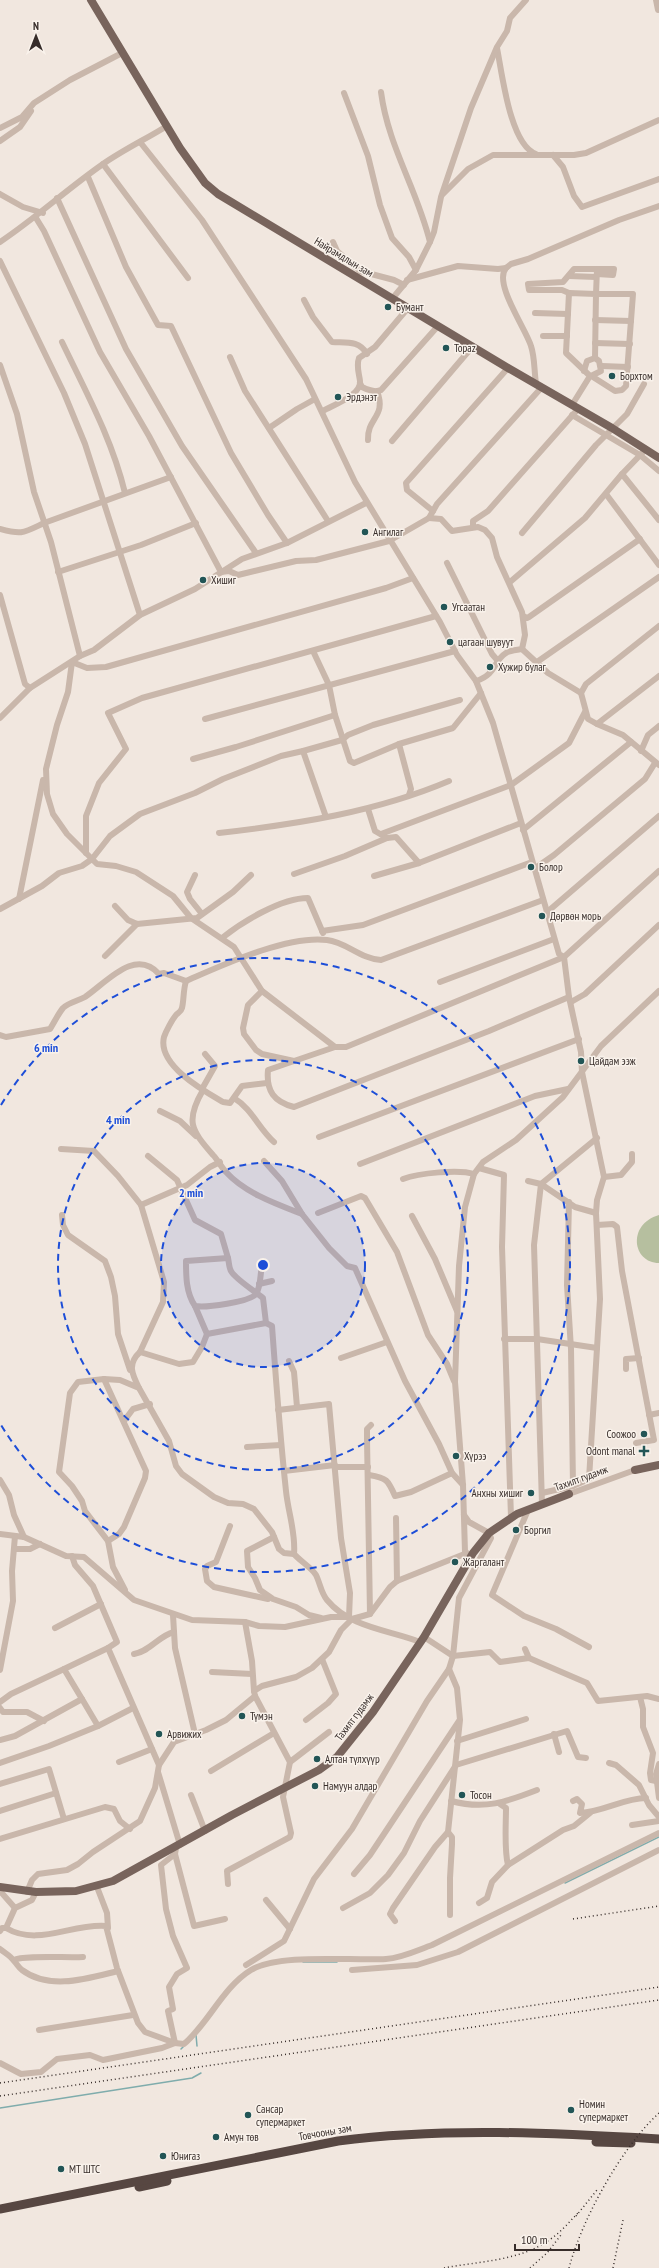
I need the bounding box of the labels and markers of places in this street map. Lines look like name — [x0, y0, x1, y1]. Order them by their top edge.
place label: Бумант — [396, 300, 424, 314]
marker: Бумант — [383, 302, 393, 312]
place label: Topaz — [454, 341, 476, 355]
marker: Topaz — [441, 343, 451, 353]
place label: Борхтом — [620, 369, 653, 383]
marker: Борхтом — [607, 371, 617, 381]
place label: Эрдэнэт — [346, 390, 378, 404]
marker: Эрдэнэт — [333, 392, 343, 402]
place label: Ангилаг — [373, 525, 404, 539]
marker: Ангилаг — [360, 527, 370, 537]
place label: Хишиг — [211, 573, 237, 587]
marker: Хишиг — [198, 575, 208, 585]
place label: Угсаатан — [452, 600, 485, 614]
marker: Угсаатан — [439, 602, 449, 612]
place label: цагаан шувуут — [458, 635, 514, 649]
marker: цагаан шувуут — [445, 637, 455, 647]
place label: Хужир булаг — [498, 660, 547, 674]
marker: Хужир булаг — [485, 662, 495, 672]
place label: Болор — [539, 860, 563, 874]
marker: Болор — [526, 862, 536, 872]
place label: Дөрвөн морь — [550, 909, 601, 923]
marker: Дөрвөн морь — [537, 911, 547, 921]
place label: Цайдам ээж — [589, 1054, 636, 1068]
marker: Цайдам ээж — [576, 1056, 586, 1066]
centre of rings — [256, 1258, 270, 1272]
place label: Соожоо — [606, 1427, 636, 1441]
marker: Соожоо — [639, 1429, 649, 1439]
place label: Odont manal — [586, 1444, 635, 1458]
marker: Odont manal — [638, 1445, 650, 1457]
place label: Хүрээ — [464, 1449, 486, 1463]
marker: Хүрээ — [451, 1451, 461, 1461]
place label: Анхны хишиг — [471, 1486, 524, 1500]
marker: Анхны хишиг — [526, 1488, 536, 1498]
place label: Боргил — [524, 1523, 551, 1537]
marker: Боргил — [511, 1525, 521, 1535]
place label: Жаргалант — [462, 1555, 505, 1569]
marker: Жаргалант — [450, 1557, 460, 1567]
place label: Түмэн — [250, 1709, 273, 1723]
marker: Түмэн — [237, 1711, 247, 1721]
place label: Арвижих — [167, 1727, 202, 1741]
marker: Арвижих — [154, 1729, 164, 1739]
place label: Алтан түлхүүр — [325, 1752, 380, 1766]
marker: Алтан түлхүүр — [312, 1754, 322, 1764]
place label: Намуун алдар — [323, 1779, 378, 1793]
marker: Намуун алдар — [310, 1781, 320, 1791]
place label: Тосон — [470, 1788, 492, 1802]
marker: Тосон — [457, 1790, 467, 1800]
place label: Номин супермаркет — [579, 2097, 629, 2124]
place label: Сансар супермаркет — [256, 2102, 306, 2129]
marker: Номин супермаркет — [566, 2105, 576, 2115]
marker: Сансар супермаркет — [243, 2110, 253, 2120]
place label: Амун төв — [224, 2130, 259, 2144]
marker: Амун төв — [211, 2132, 221, 2142]
place label: Юнигаз — [171, 2149, 200, 2163]
marker: Юнигаз — [158, 2151, 168, 2161]
place label: MT ШТС — [69, 2162, 100, 2176]
marker: MT ШТС — [56, 2164, 66, 2174]

